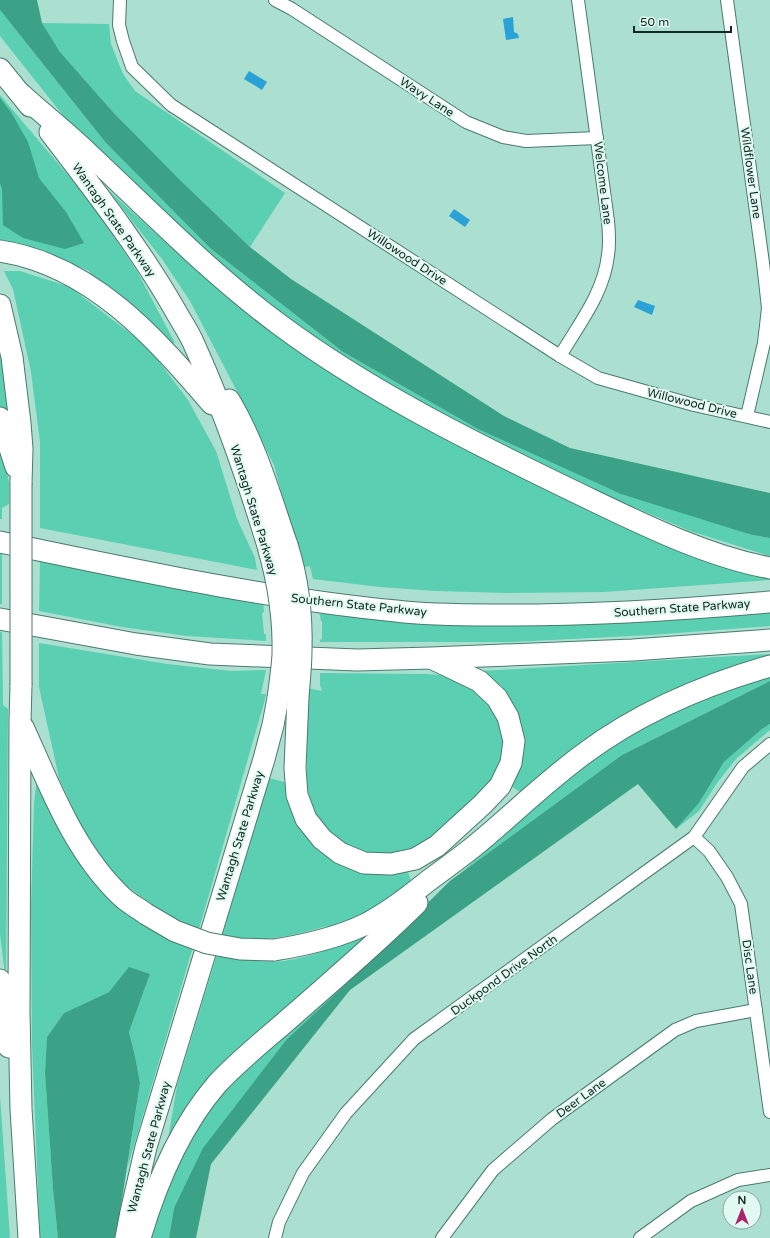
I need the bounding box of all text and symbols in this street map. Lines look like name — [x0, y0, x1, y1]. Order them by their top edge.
scale bar — [634, 8, 731, 34]
text: 50 m — [640, 15, 669, 29]
street label: Wavy Lane — [397, 74, 457, 120]
street label: Wildflower Lane — [738, 126, 764, 220]
street label: Welcome Lane — [591, 141, 615, 226]
street label: Wantagh State Parkway — [69, 160, 159, 280]
street label: Willowood Drive — [364, 226, 450, 288]
street label: Willowood Drive — [645, 385, 739, 421]
street label: Wantagh State Parkway — [227, 443, 281, 577]
street label: Southern State Parkway — [290, 591, 428, 619]
street label: Southern State Parkway — [613, 596, 751, 620]
street label: Wantagh State Parkway — [213, 769, 267, 903]
street label: Duckpond Drive North — [448, 932, 560, 1018]
street label: Disc Lane — [739, 939, 761, 995]
street label: Deer Lane — [553, 1075, 609, 1121]
street label: Wantagh State Parkway — [125, 1079, 173, 1214]
north arrow — [722, 1190, 762, 1230]
text: N — [738, 1194, 746, 1207]

